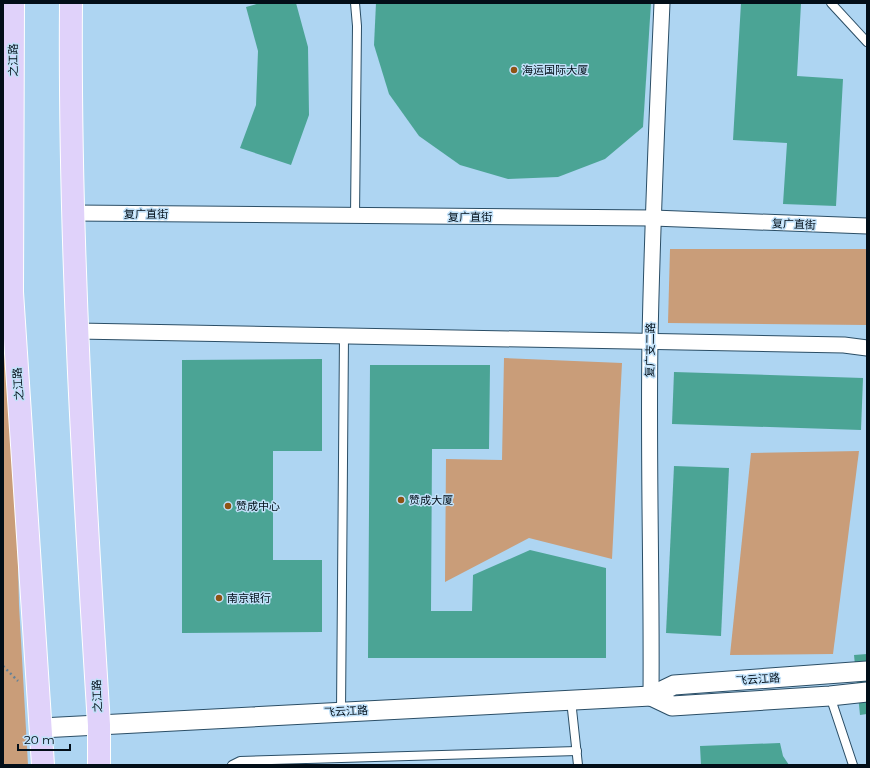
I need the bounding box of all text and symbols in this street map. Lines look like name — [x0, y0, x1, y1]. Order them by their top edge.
street label: 之江路 — [6, 44, 20, 77]
place label: 海运国际大厦 — [522, 63, 588, 77]
marker: 海运国际大厦 — [509, 65, 519, 75]
street label: 复广直街 — [124, 207, 168, 221]
street label: 复广直街 — [448, 210, 492, 224]
street label: 复广直街 — [772, 216, 816, 232]
street label: 复广支二路 — [643, 322, 657, 378]
street label: 之江路 — [10, 367, 26, 401]
place label: 赞成大厦 — [409, 493, 453, 507]
marker: 赞成大厦 — [396, 495, 406, 505]
place label: 赞成中心 — [236, 499, 280, 513]
marker: 赞成中心 — [223, 501, 233, 511]
place label: 南京银行 — [227, 591, 271, 605]
marker: 南京银行 — [214, 593, 224, 603]
street label: 飞云江路 — [736, 670, 780, 688]
street label: 之江路 — [89, 679, 105, 713]
street label: 飞云江路 — [324, 703, 368, 719]
scale bar — [18, 726, 70, 752]
text: 20 m — [24, 732, 55, 747]

